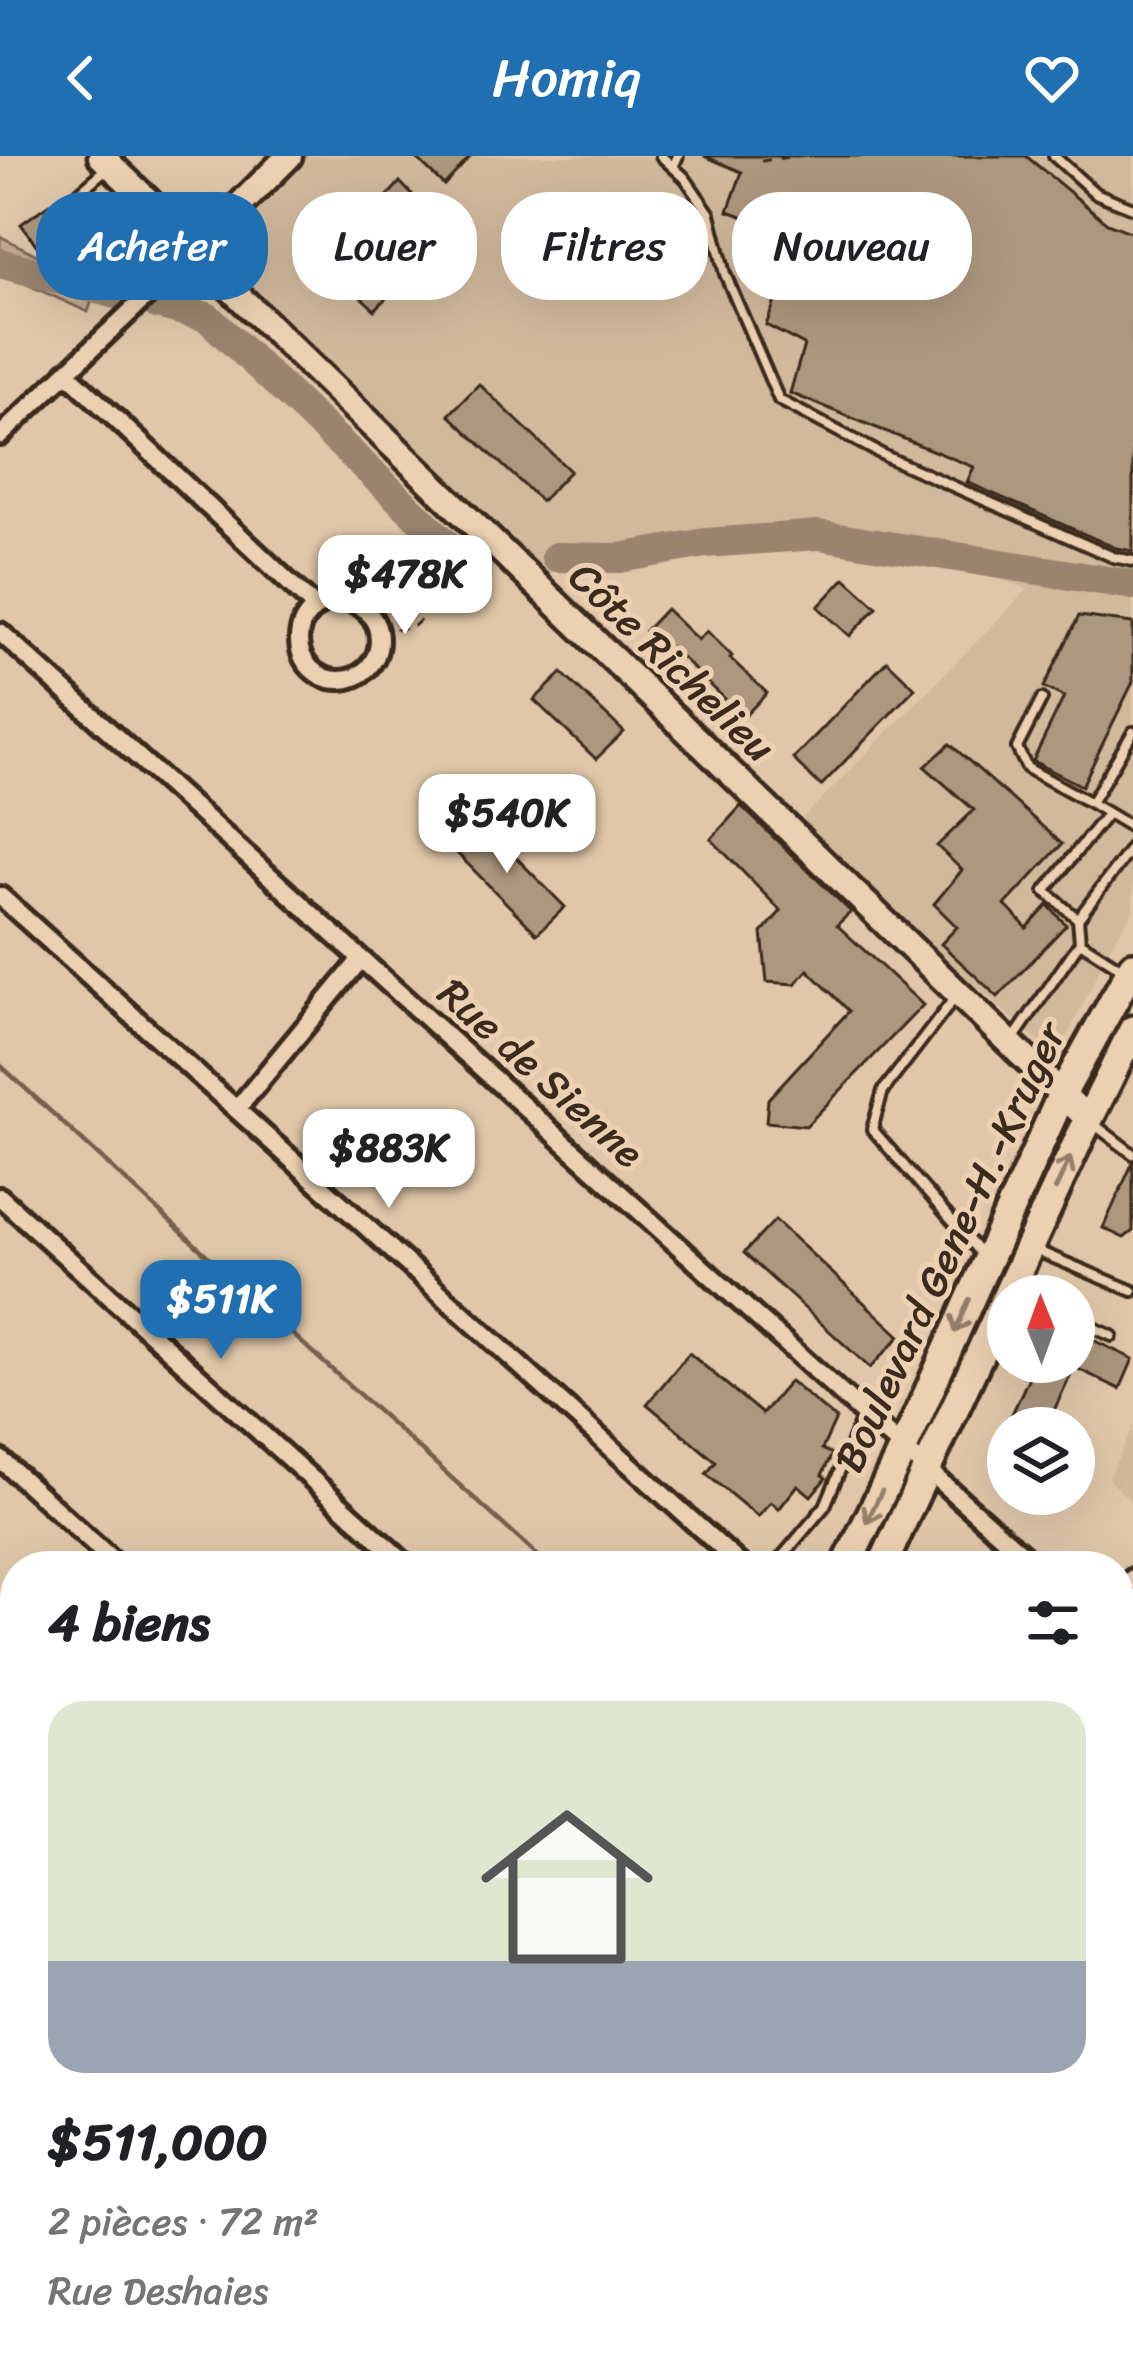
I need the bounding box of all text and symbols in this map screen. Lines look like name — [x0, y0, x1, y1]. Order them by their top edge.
text: Homiq — [492, 30, 641, 126]
icon: back — [48, 45, 114, 111]
icon: heart — [1019, 45, 1085, 111]
chip: Acheter — [36, 192, 268, 300]
chip: Louer — [292, 192, 477, 300]
chip: Filtres — [501, 192, 708, 300]
chip: Nouveau — [732, 192, 972, 300]
pin: $478K — [321, 535, 489, 637]
text: $478K — [345, 539, 465, 608]
street label: Côte Richelieu — [550, 543, 794, 781]
pin: $540K — [423, 774, 591, 876]
text: $540K — [446, 778, 568, 847]
street label: Rue de Sienne — [420, 959, 662, 1187]
street label: Boulevard Gene-H.-Kruger — [813, 1007, 1088, 1485]
pin: $883K — [305, 1109, 473, 1211]
text: $883K — [330, 1113, 448, 1182]
one-way arrow — [1053, 1156, 1075, 1192]
pin: $511K — [137, 1260, 305, 1362]
text: $511K — [167, 1264, 275, 1333]
north arrow — [987, 1275, 1095, 1383]
map controls — [987, 1275, 1095, 1515]
one-way arrow — [950, 1297, 972, 1333]
button: layers — [987, 1407, 1095, 1515]
one-way arrow — [862, 1489, 885, 1524]
text: 4 biens — [48, 1578, 210, 1668]
icon: filters — [1020, 1590, 1086, 1656]
icon: home — [459, 1779, 675, 1995]
text: $511,000 — [48, 2097, 268, 2187]
text: 2 pièces · 72 m² — [48, 2187, 318, 2256]
text: Rue Deshaies — [48, 2256, 268, 2325]

